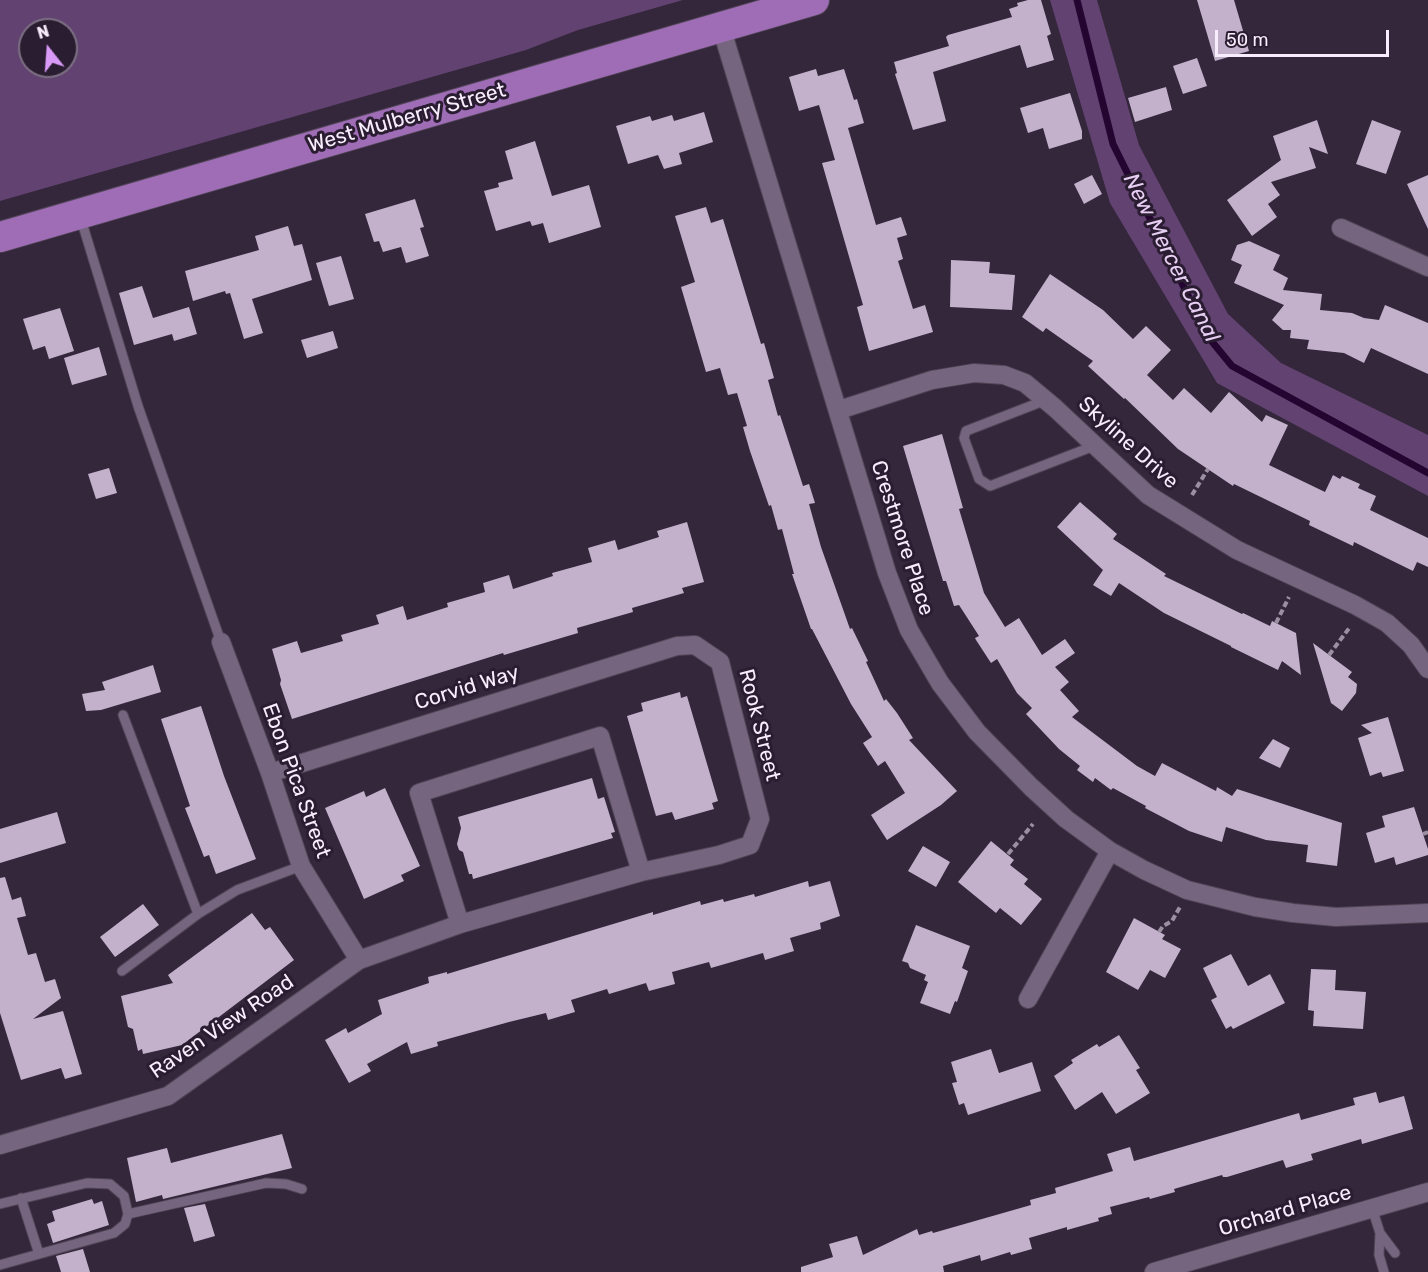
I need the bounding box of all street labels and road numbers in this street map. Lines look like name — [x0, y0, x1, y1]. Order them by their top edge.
street label: West Mulberry Street — [305, 78, 509, 158]
street label: Skyline Drive — [1073, 392, 1183, 494]
street label: Crestmore Place — [865, 457, 939, 619]
street label: Corvid Way — [412, 660, 522, 716]
street label: Rook Street — [733, 666, 785, 784]
street label: Ebon Pica Street — [256, 700, 336, 862]
street label: Raven View Road — [145, 970, 299, 1084]
street label: Orchard Place — [1216, 1180, 1354, 1242]

